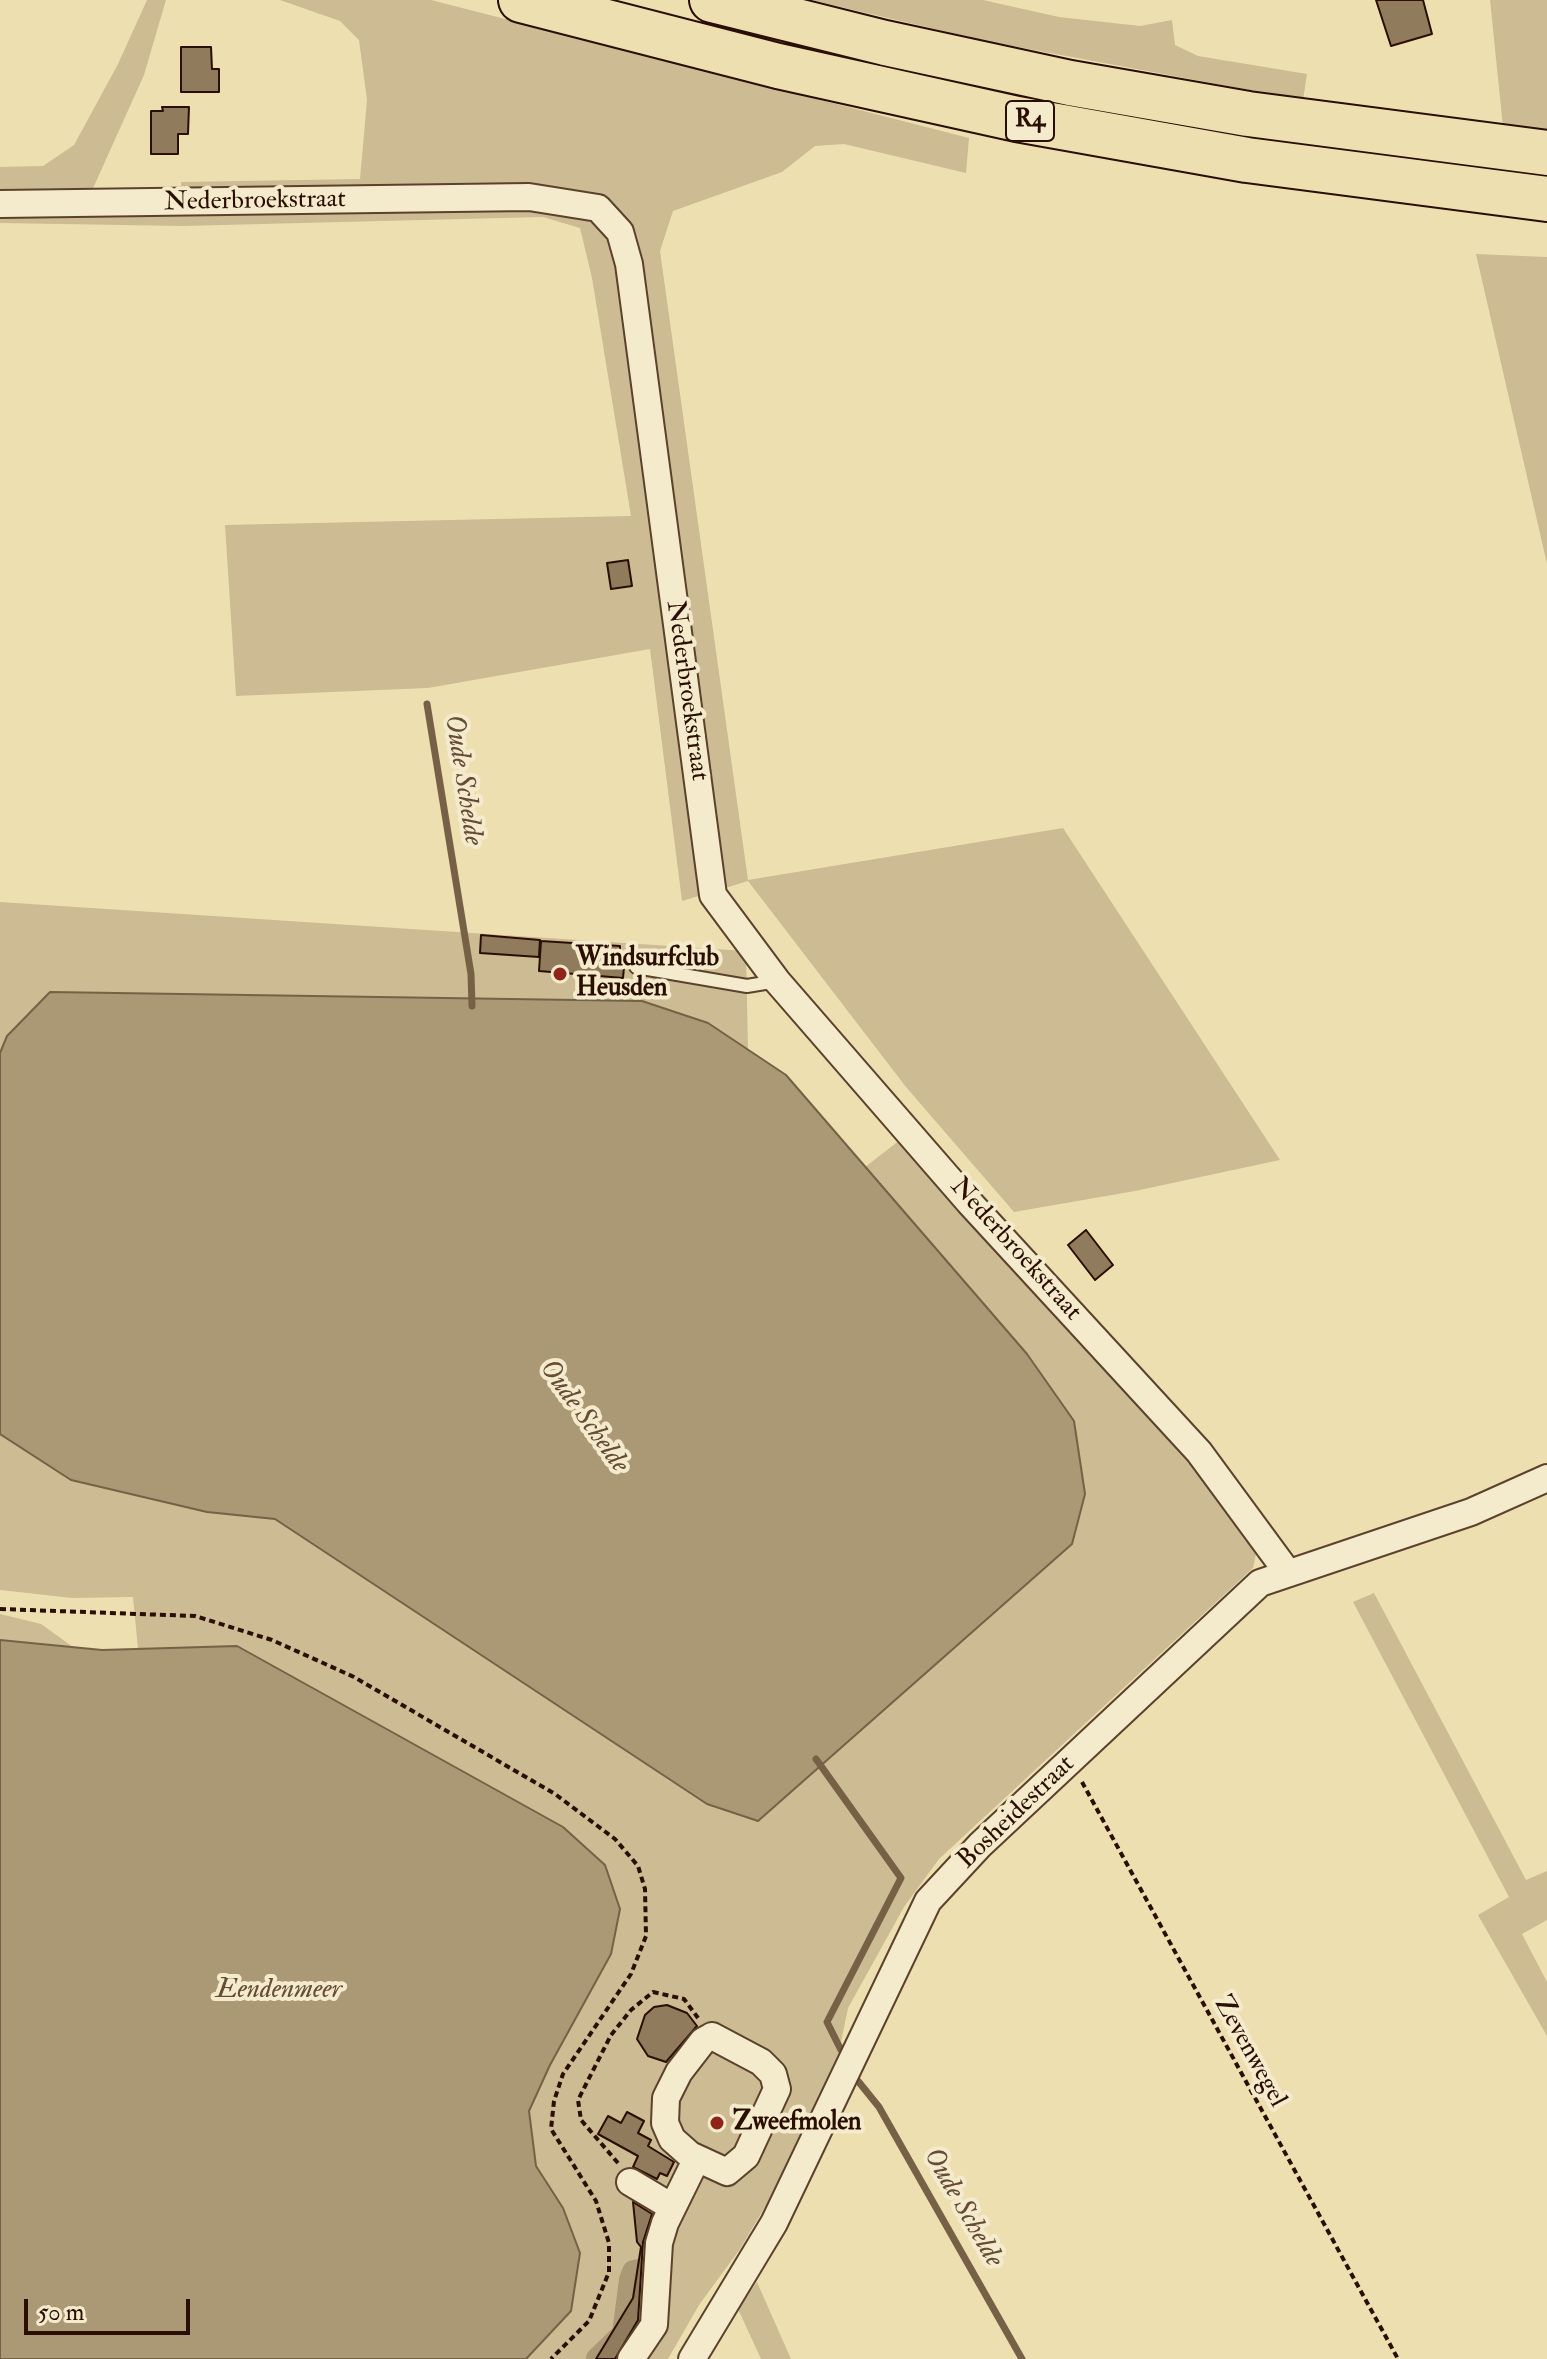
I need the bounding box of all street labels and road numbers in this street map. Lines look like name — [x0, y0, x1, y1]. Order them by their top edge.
road number: R4 — [1006, 101, 1054, 141]
street label: Nederbroekstraat — [164, 185, 346, 219]
street label: Nederbroekstraat — [658, 599, 714, 783]
street label: Nederbroekstraat — [943, 1172, 1087, 1328]
street label: Bosheidestraat — [952, 1750, 1082, 1876]
street label: Zevenwegel — [1206, 1991, 1292, 2113]

